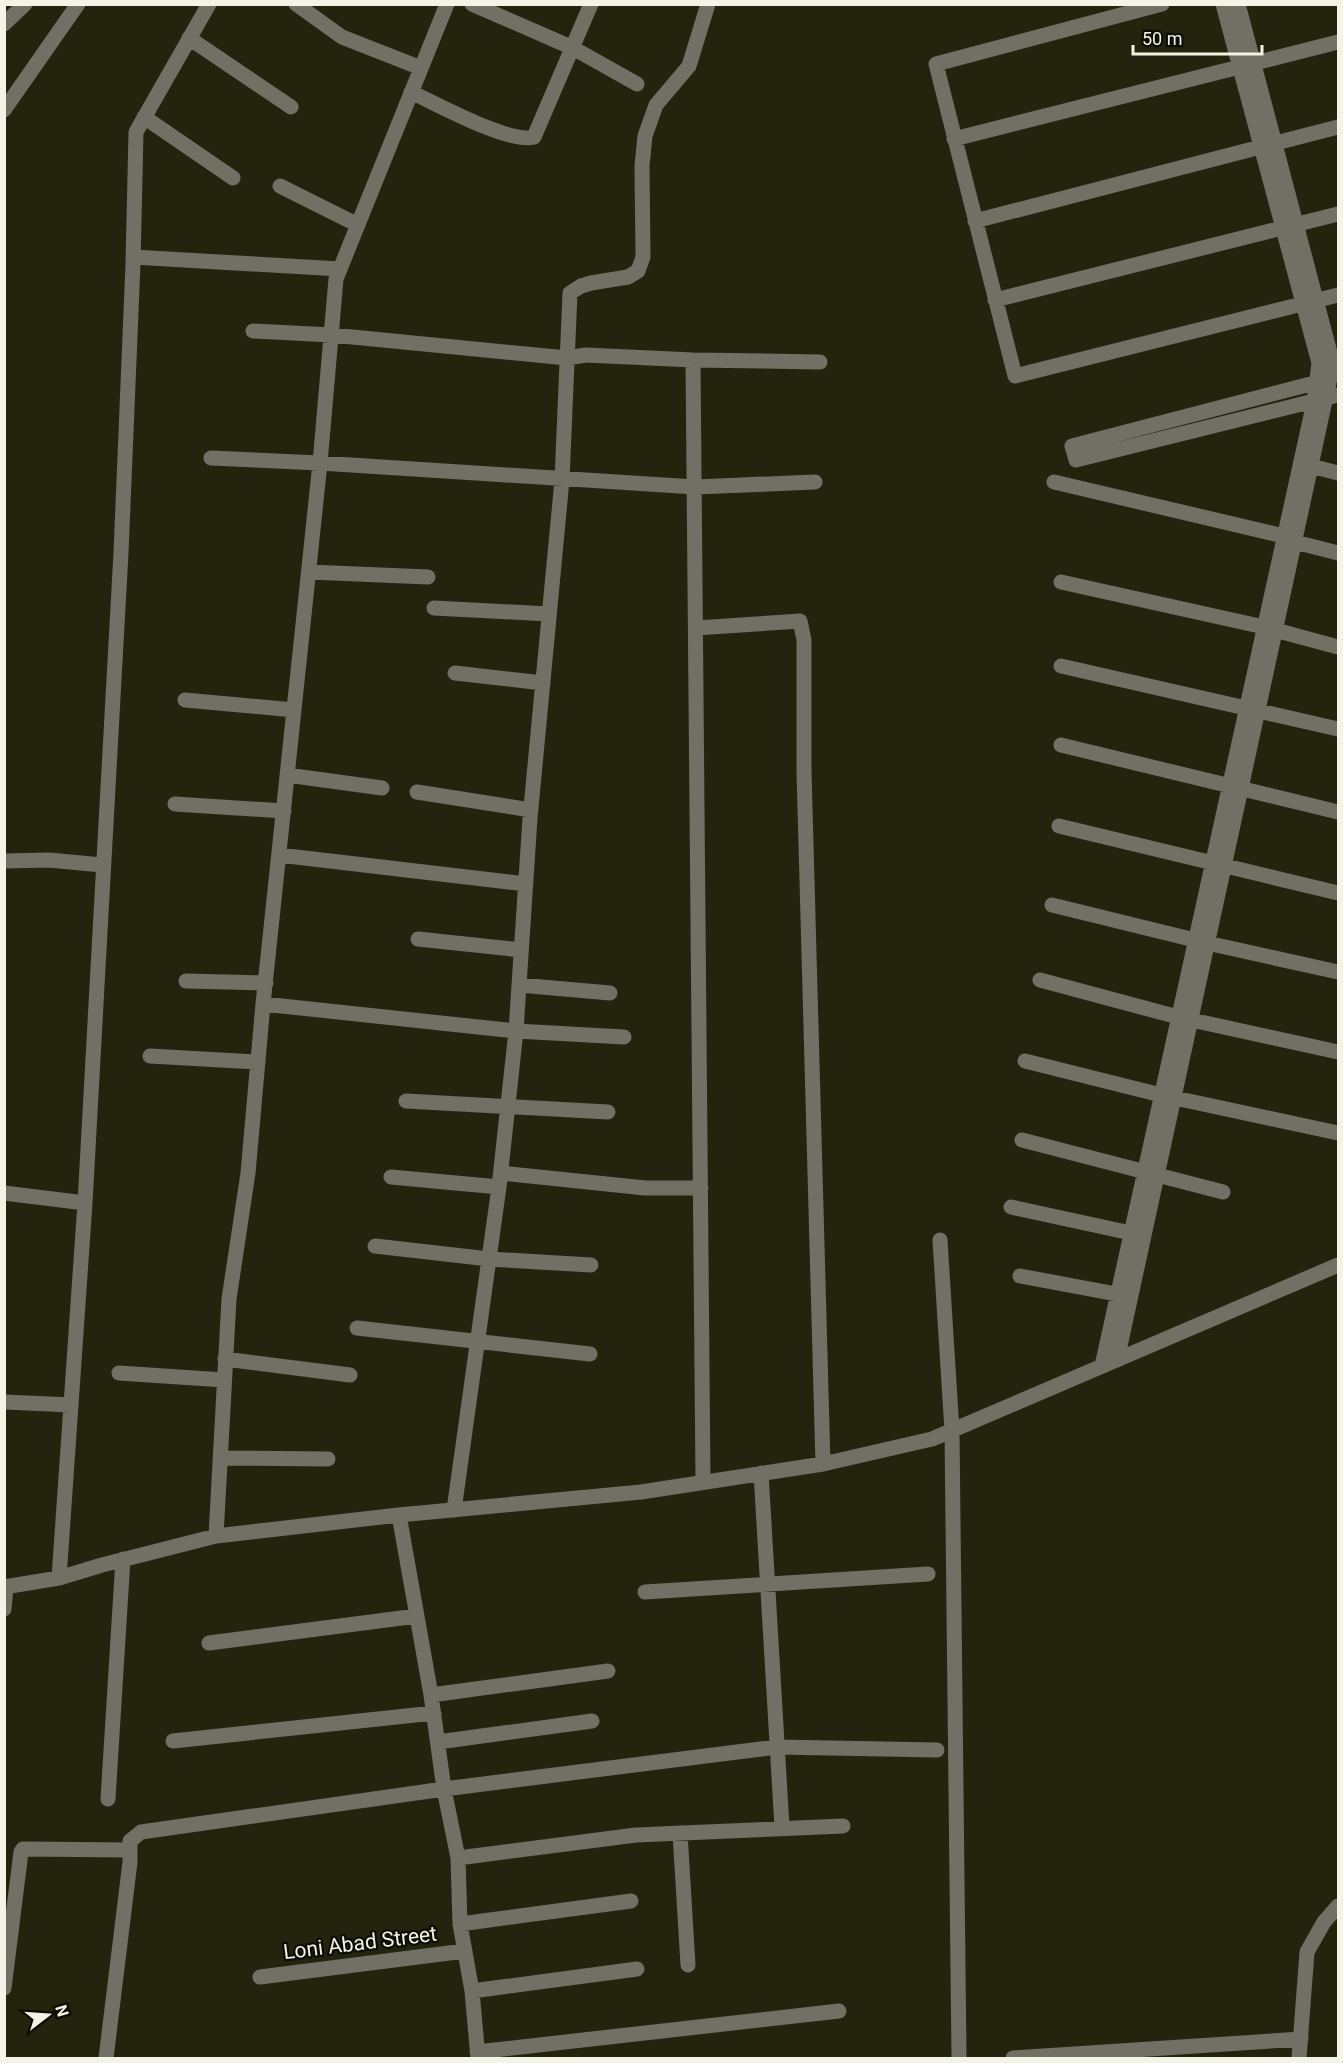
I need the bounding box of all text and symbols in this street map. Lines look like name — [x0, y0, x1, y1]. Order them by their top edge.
scale bar — [1133, 18, 1262, 56]
text: 50 m — [1142, 28, 1182, 49]
street label: Loni Abad Street — [282, 1922, 438, 1964]
north arrow — [18, 1985, 78, 2045]
text: N — [51, 2003, 73, 2019]

